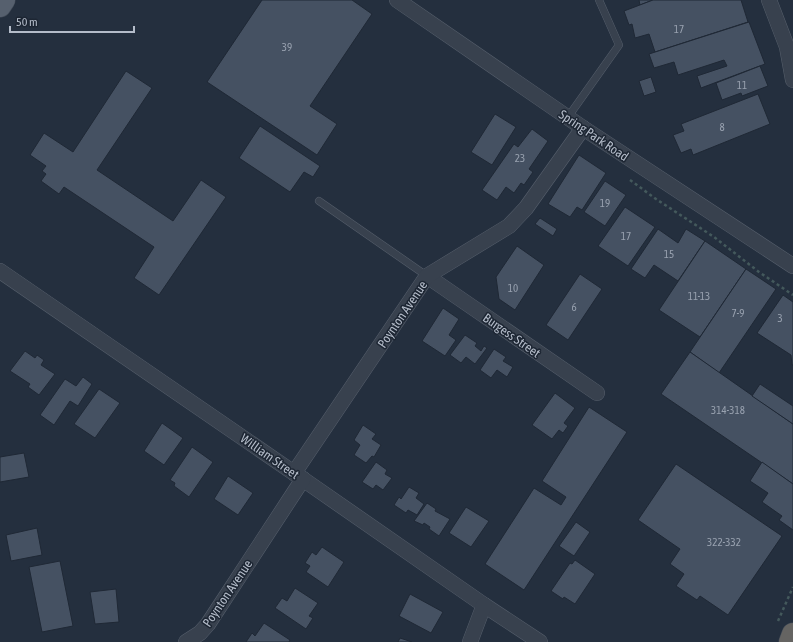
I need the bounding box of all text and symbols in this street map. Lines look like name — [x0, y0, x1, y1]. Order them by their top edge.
scale bar — [10, 8, 134, 34]
text: 50 m — [16, 15, 38, 29]
house number: 17 — [674, 23, 684, 35]
house number: 39 — [282, 41, 292, 53]
house number: 11 — [737, 79, 747, 91]
street label: Spring Park Road — [556, 107, 631, 164]
house number: 8 — [719, 121, 725, 133]
house number: 23 — [515, 152, 525, 164]
house number: 19 — [600, 197, 610, 209]
house number: 17 — [621, 230, 631, 242]
house number: 15 — [664, 248, 674, 260]
street label: Poynton Avenue — [374, 278, 430, 351]
house number: 10 — [508, 282, 518, 294]
house number: 11-13 — [688, 290, 710, 302]
house number: 6 — [571, 301, 577, 313]
house number: 7-9 — [731, 307, 745, 319]
street label: Burgess Street — [480, 310, 543, 361]
house number: 3 — [777, 312, 783, 324]
house number: 314-318 — [711, 404, 745, 416]
street label: William Street — [238, 431, 302, 482]
house number: 322-332 — [707, 536, 741, 548]
street label: Poynton Avenue — [199, 557, 255, 630]

